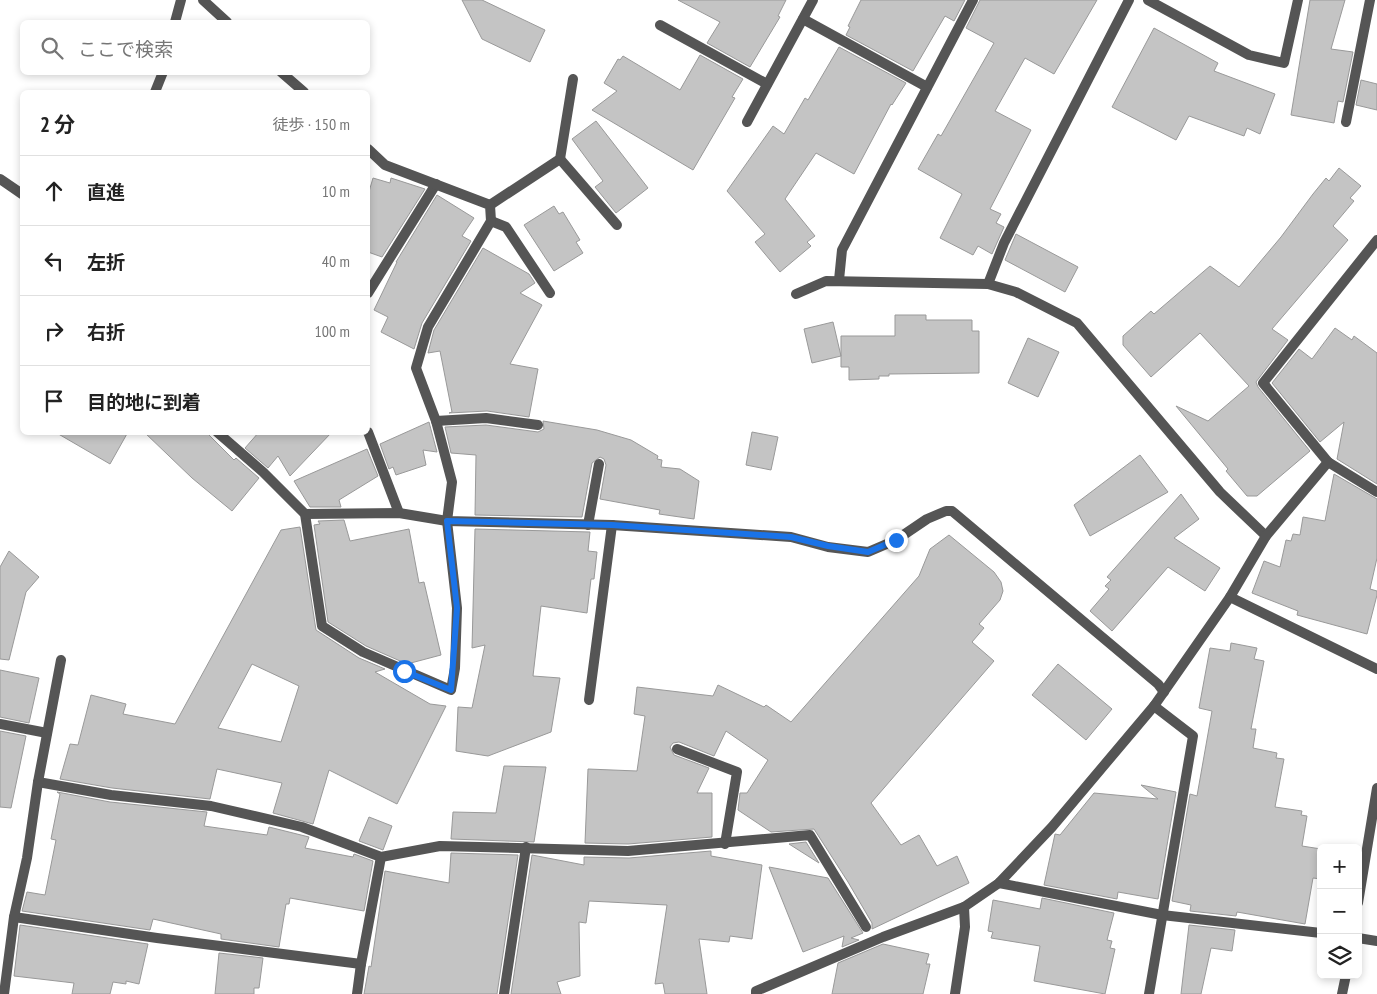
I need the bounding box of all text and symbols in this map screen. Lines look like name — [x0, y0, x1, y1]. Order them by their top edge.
search box — [20, 20, 370, 75]
icon: search — [38, 34, 66, 62]
text: ここで検索 — [78, 37, 173, 61]
text: 2 分 — [40, 111, 75, 138]
text: 徒歩 · 150 m — [272, 114, 350, 134]
icon: ahead — [40, 177, 68, 205]
text: 直進 — [87, 180, 125, 204]
text: 10 m — [322, 181, 350, 201]
icon: left — [40, 247, 68, 275]
text: 左折 — [87, 250, 125, 274]
text: 40 m — [322, 251, 350, 271]
icon: right — [40, 317, 68, 345]
text: 右折 — [87, 320, 125, 344]
text: 100 m — [315, 321, 350, 341]
icon: arrive — [40, 387, 68, 415]
text: 目的地に到着 — [87, 390, 201, 414]
route end — [885, 529, 908, 552]
route start — [393, 660, 416, 683]
map controls — [1317, 844, 1362, 979]
button: + — [1317, 844, 1362, 889]
button: − — [1317, 889, 1362, 934]
button: layers — [1317, 934, 1362, 979]

